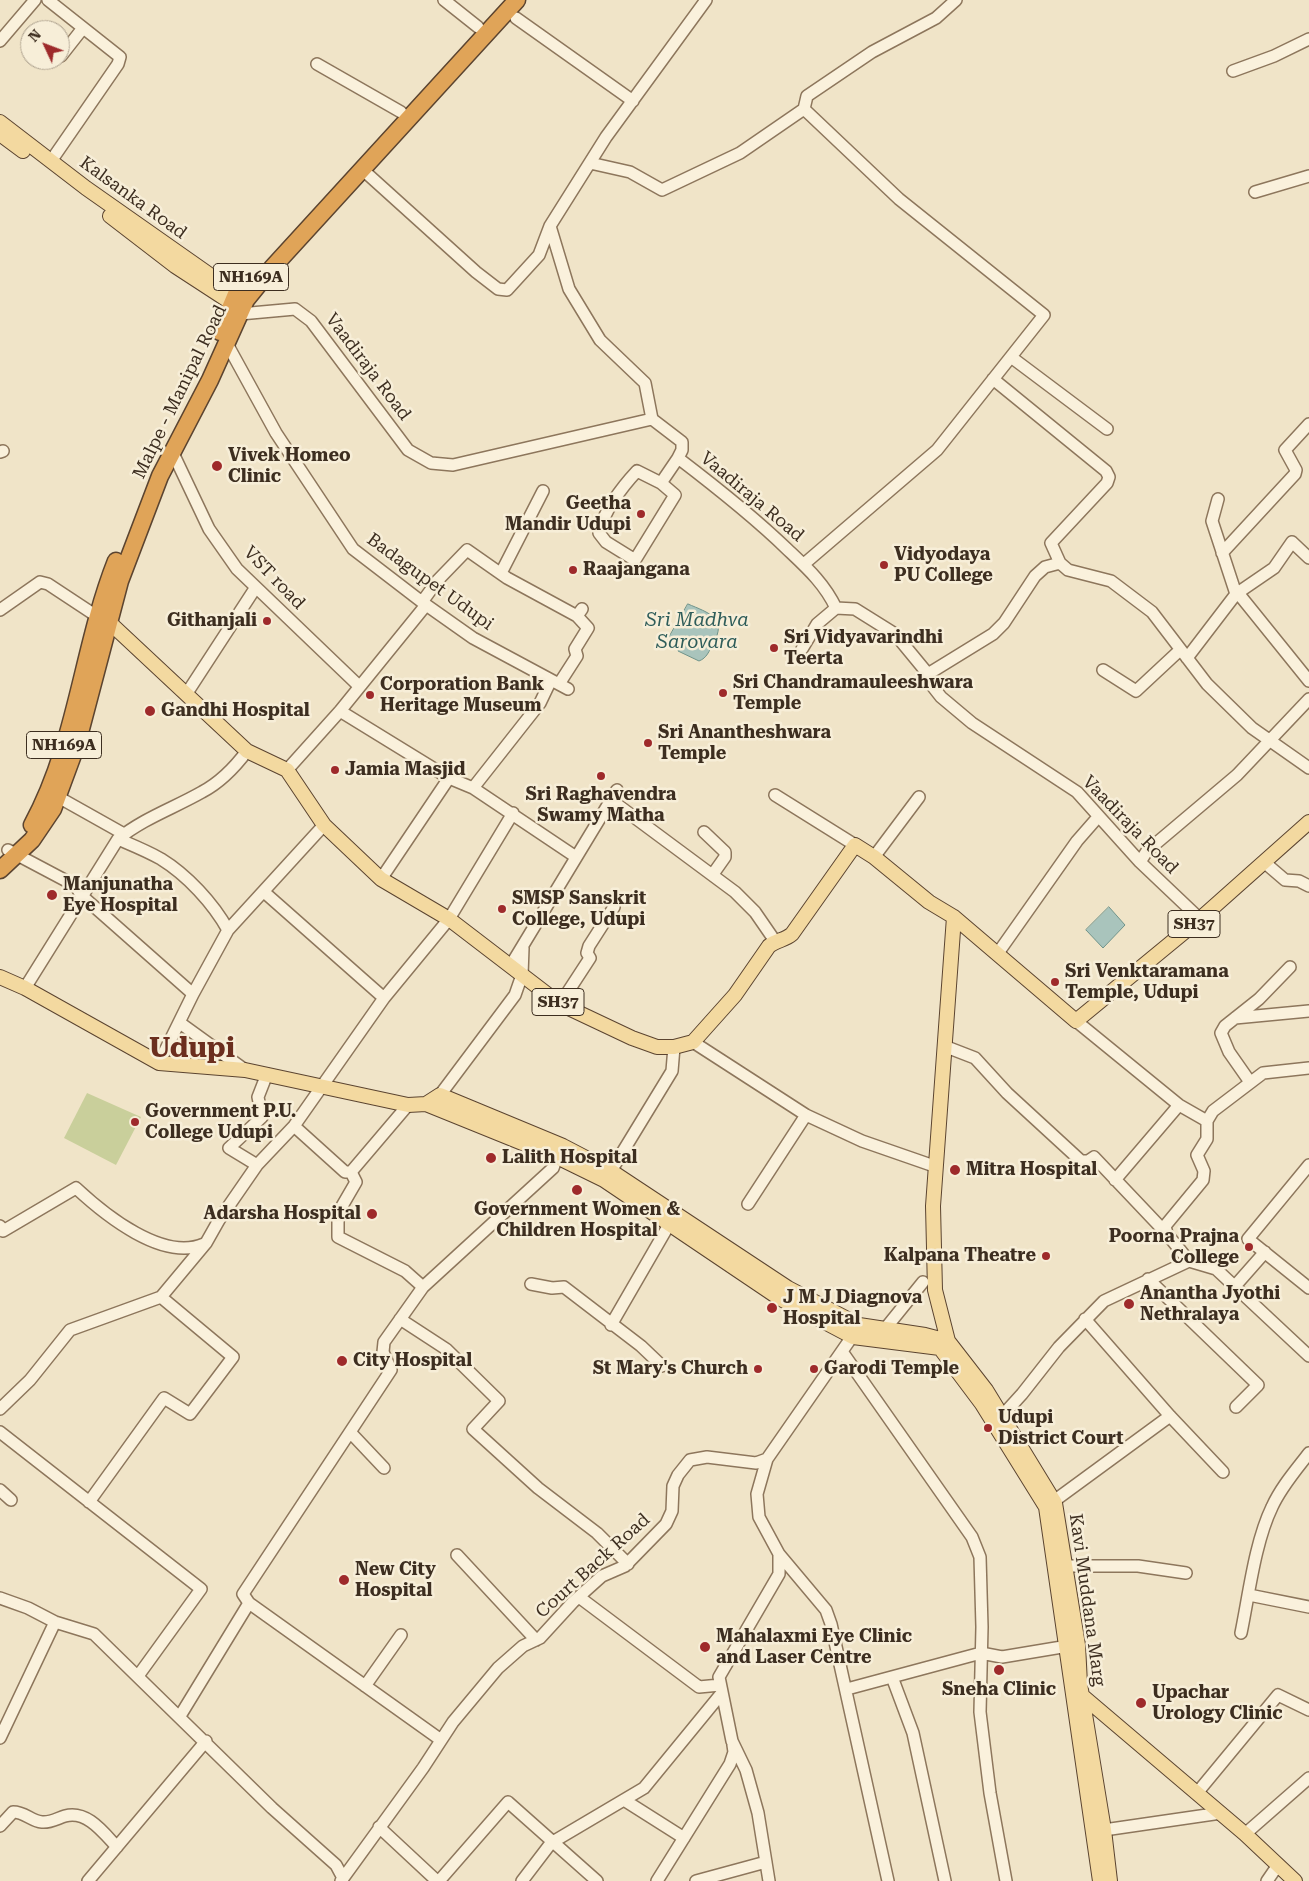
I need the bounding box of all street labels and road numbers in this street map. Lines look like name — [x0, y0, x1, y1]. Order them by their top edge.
street label: Kalsanka Road — [75, 152, 191, 244]
road number: NH169A — [214, 264, 288, 290]
street label: Malpe - Manipal Road — [128, 302, 232, 482]
street label: Vaadiraja Road — [321, 309, 415, 425]
street label: Vaadiraja Road — [696, 447, 808, 547]
street label: Badagupet Udupi — [362, 529, 498, 635]
street label: VST road — [239, 542, 309, 614]
road number: NH169A — [27, 732, 102, 758]
street label: Vaadiraja Road — [1078, 771, 1182, 879]
road number: SH37 — [1168, 911, 1220, 938]
road number: SH37 — [532, 989, 584, 1016]
street label: Court Back Road — [532, 1509, 654, 1623]
street label: Kavi Muddana Marg — [1064, 1512, 1110, 1688]

